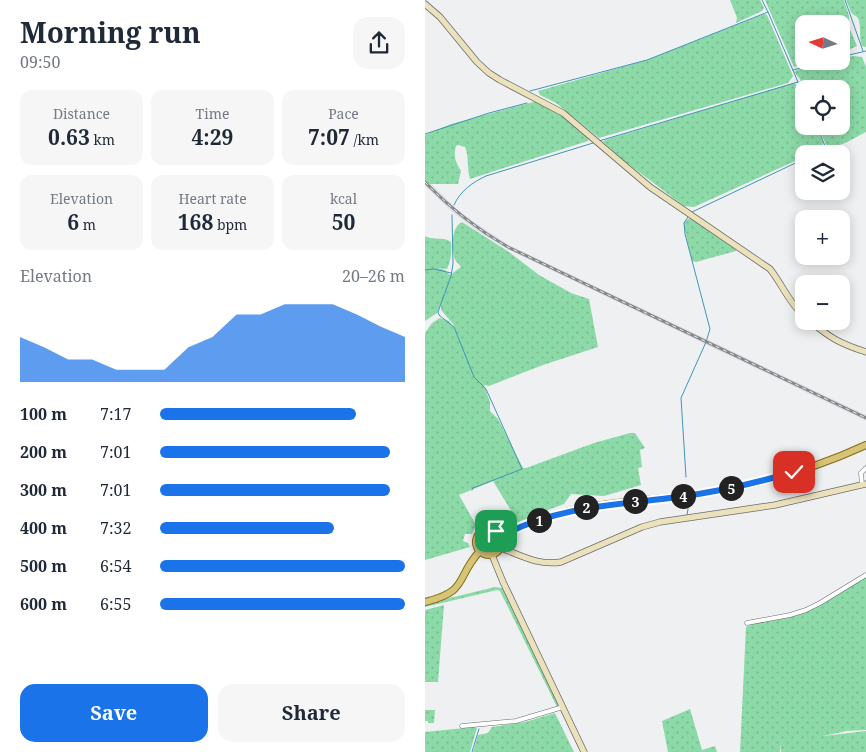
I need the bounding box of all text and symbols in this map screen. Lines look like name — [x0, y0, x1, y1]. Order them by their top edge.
text: Morning run — [20, 13, 201, 51]
north arrow — [795, 15, 850, 70]
map controls — [795, 15, 850, 330]
button: share — [353, 17, 405, 69]
text: 09:50 — [20, 51, 60, 73]
button: locate — [795, 80, 850, 135]
text: Distance — [53, 104, 110, 123]
text: Time — [196, 104, 229, 123]
text: Pace — [328, 104, 359, 123]
text: 0.63 — [48, 123, 90, 151]
text: 4:29 — [192, 123, 233, 151]
text: 7:07 — [308, 123, 350, 151]
text: km — [90, 130, 115, 149]
text: /km — [350, 130, 379, 149]
button: layers — [795, 145, 850, 200]
text: Elevation — [50, 189, 113, 208]
text: Heart rate — [178, 189, 247, 208]
text: kcal — [330, 189, 357, 208]
text: 6 — [67, 208, 79, 236]
text: 168 — [178, 208, 213, 236]
text: 50 — [332, 208, 355, 236]
button: + — [795, 210, 850, 265]
text: m — [79, 215, 96, 234]
text: bpm — [213, 215, 247, 234]
text: Elevation — [20, 265, 92, 287]
text: 20–26 m — [342, 265, 405, 287]
button: − — [795, 275, 850, 330]
text: 100 m — [20, 403, 67, 425]
text: 7:17 — [100, 403, 131, 425]
text: 200 m — [20, 441, 67, 463]
text: 7:01 — [100, 441, 131, 463]
pin — [773, 451, 815, 493]
icon: check — [780, 458, 808, 486]
pin: 5 — [719, 476, 743, 500]
text: 300 m — [20, 479, 67, 501]
text: 7:01 — [100, 479, 131, 501]
text: 5 — [728, 479, 735, 498]
pin: 4 — [671, 484, 695, 508]
text: 4 — [680, 487, 687, 506]
pin: 3 — [623, 488, 647, 514]
text: 3 — [632, 492, 639, 511]
pin: 2 — [573, 494, 599, 520]
text: 2 — [583, 498, 590, 517]
pin: 1 — [527, 508, 551, 532]
pin — [475, 510, 517, 552]
text: 1 — [536, 511, 543, 530]
text: 400 m — [20, 517, 67, 539]
text: 7:32 — [100, 517, 131, 539]
icon: arrive — [482, 517, 510, 545]
text: 500 m — [20, 555, 67, 577]
text: 6:54 — [100, 555, 131, 577]
text: 600 m — [20, 593, 67, 615]
text: 6:55 — [100, 593, 131, 615]
button: Save — [20, 684, 208, 742]
button: Share — [218, 684, 405, 742]

